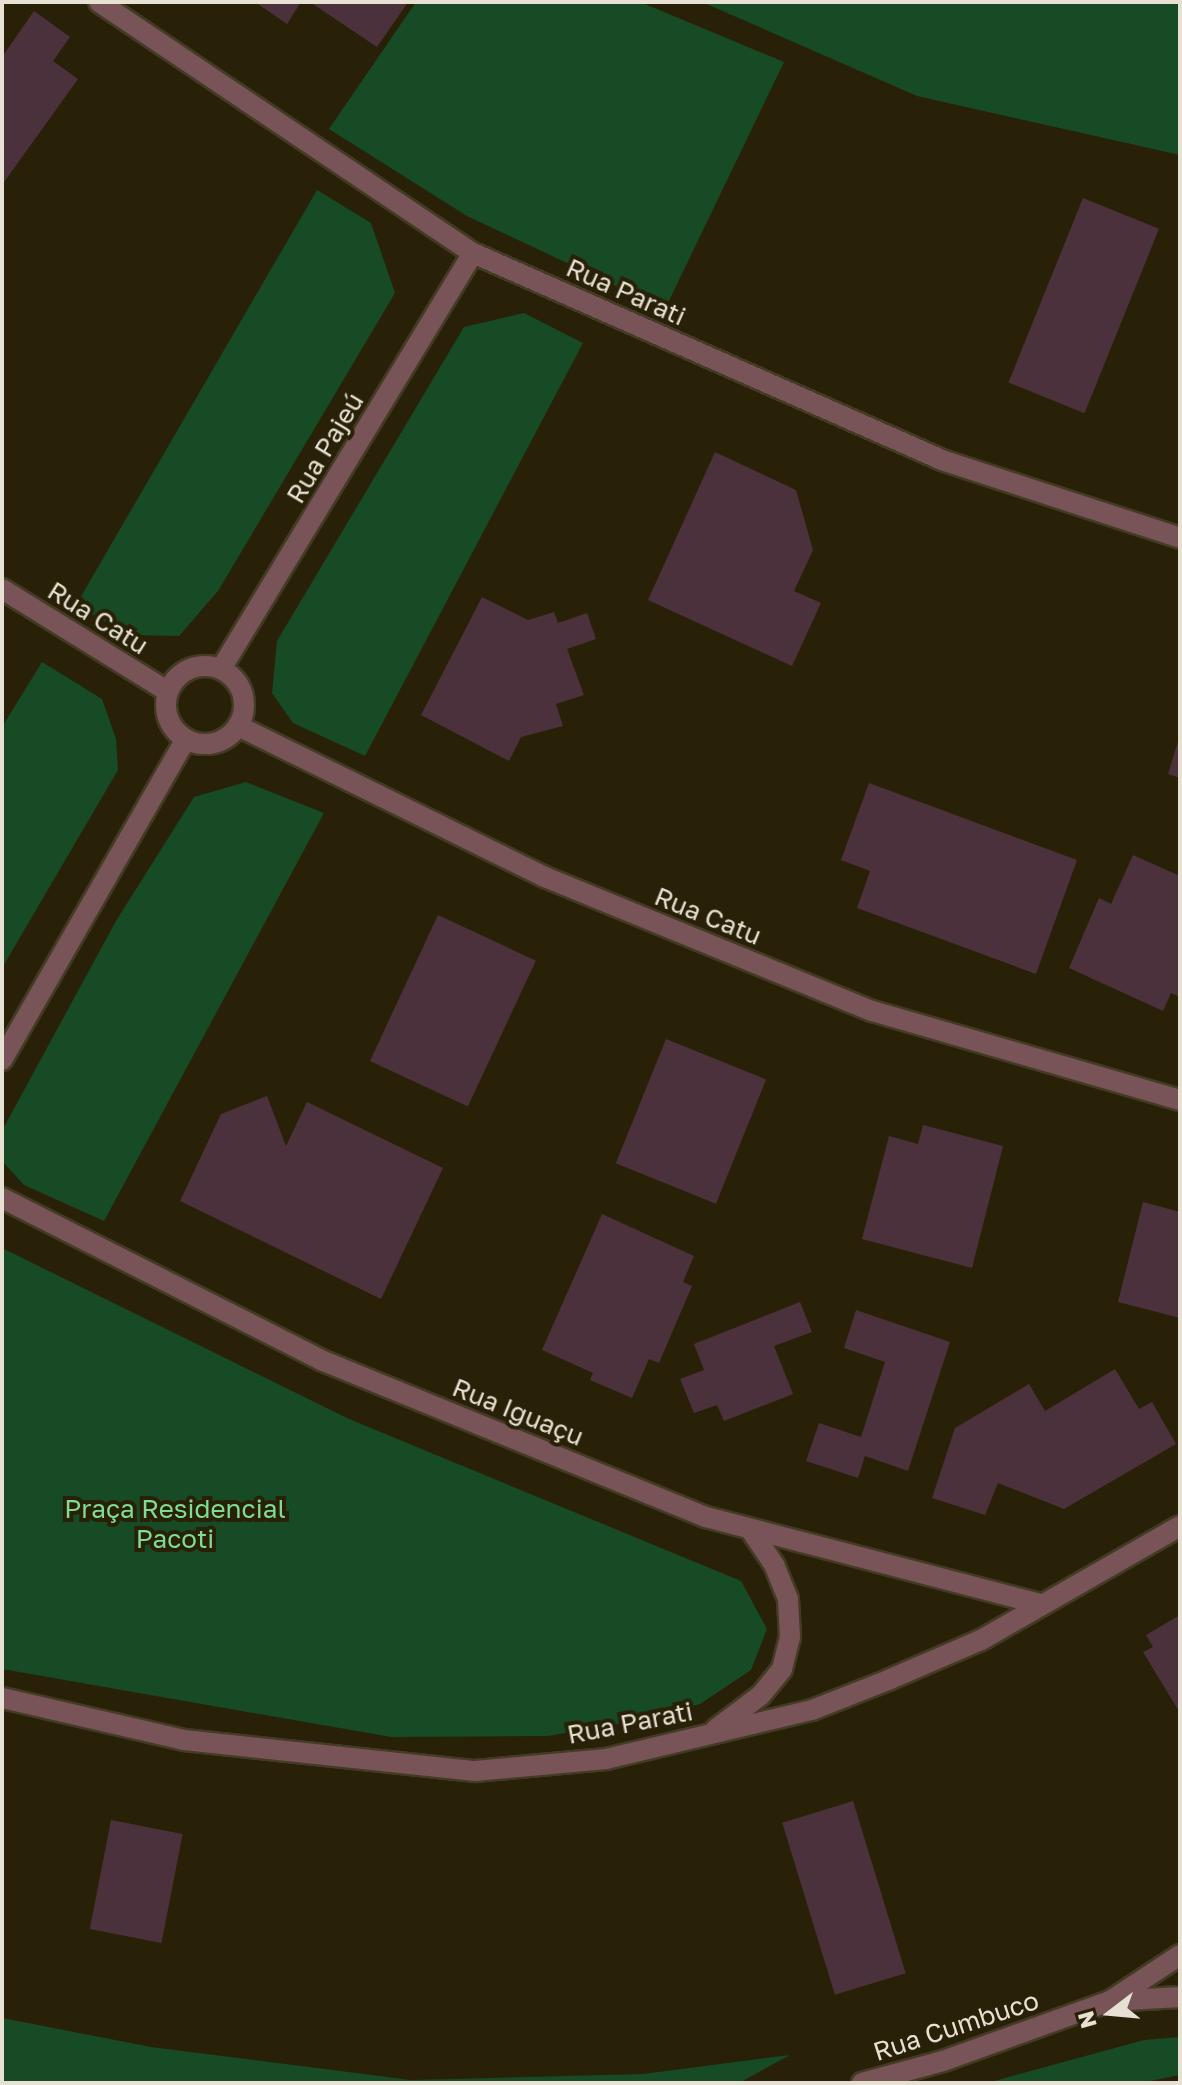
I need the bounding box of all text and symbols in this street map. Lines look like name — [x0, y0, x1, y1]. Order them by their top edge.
street label: Rua Parati — [562, 252, 690, 332]
street label: Rua Pajeú — [280, 387, 370, 509]
street label: Rua Catu — [42, 575, 154, 661]
street label: Rua Catu — [650, 880, 766, 952]
street label: Rua Iguaçu — [448, 1372, 588, 1452]
park label: Praça Residencial Pacoti — [64, 1493, 286, 1554]
street label: Rua Parati — [565, 1696, 695, 1750]
north arrow — [1070, 1973, 1150, 2053]
street label: Rua Cumbuco — [869, 1985, 1043, 2067]
text: N — [1071, 2008, 1102, 2032]

